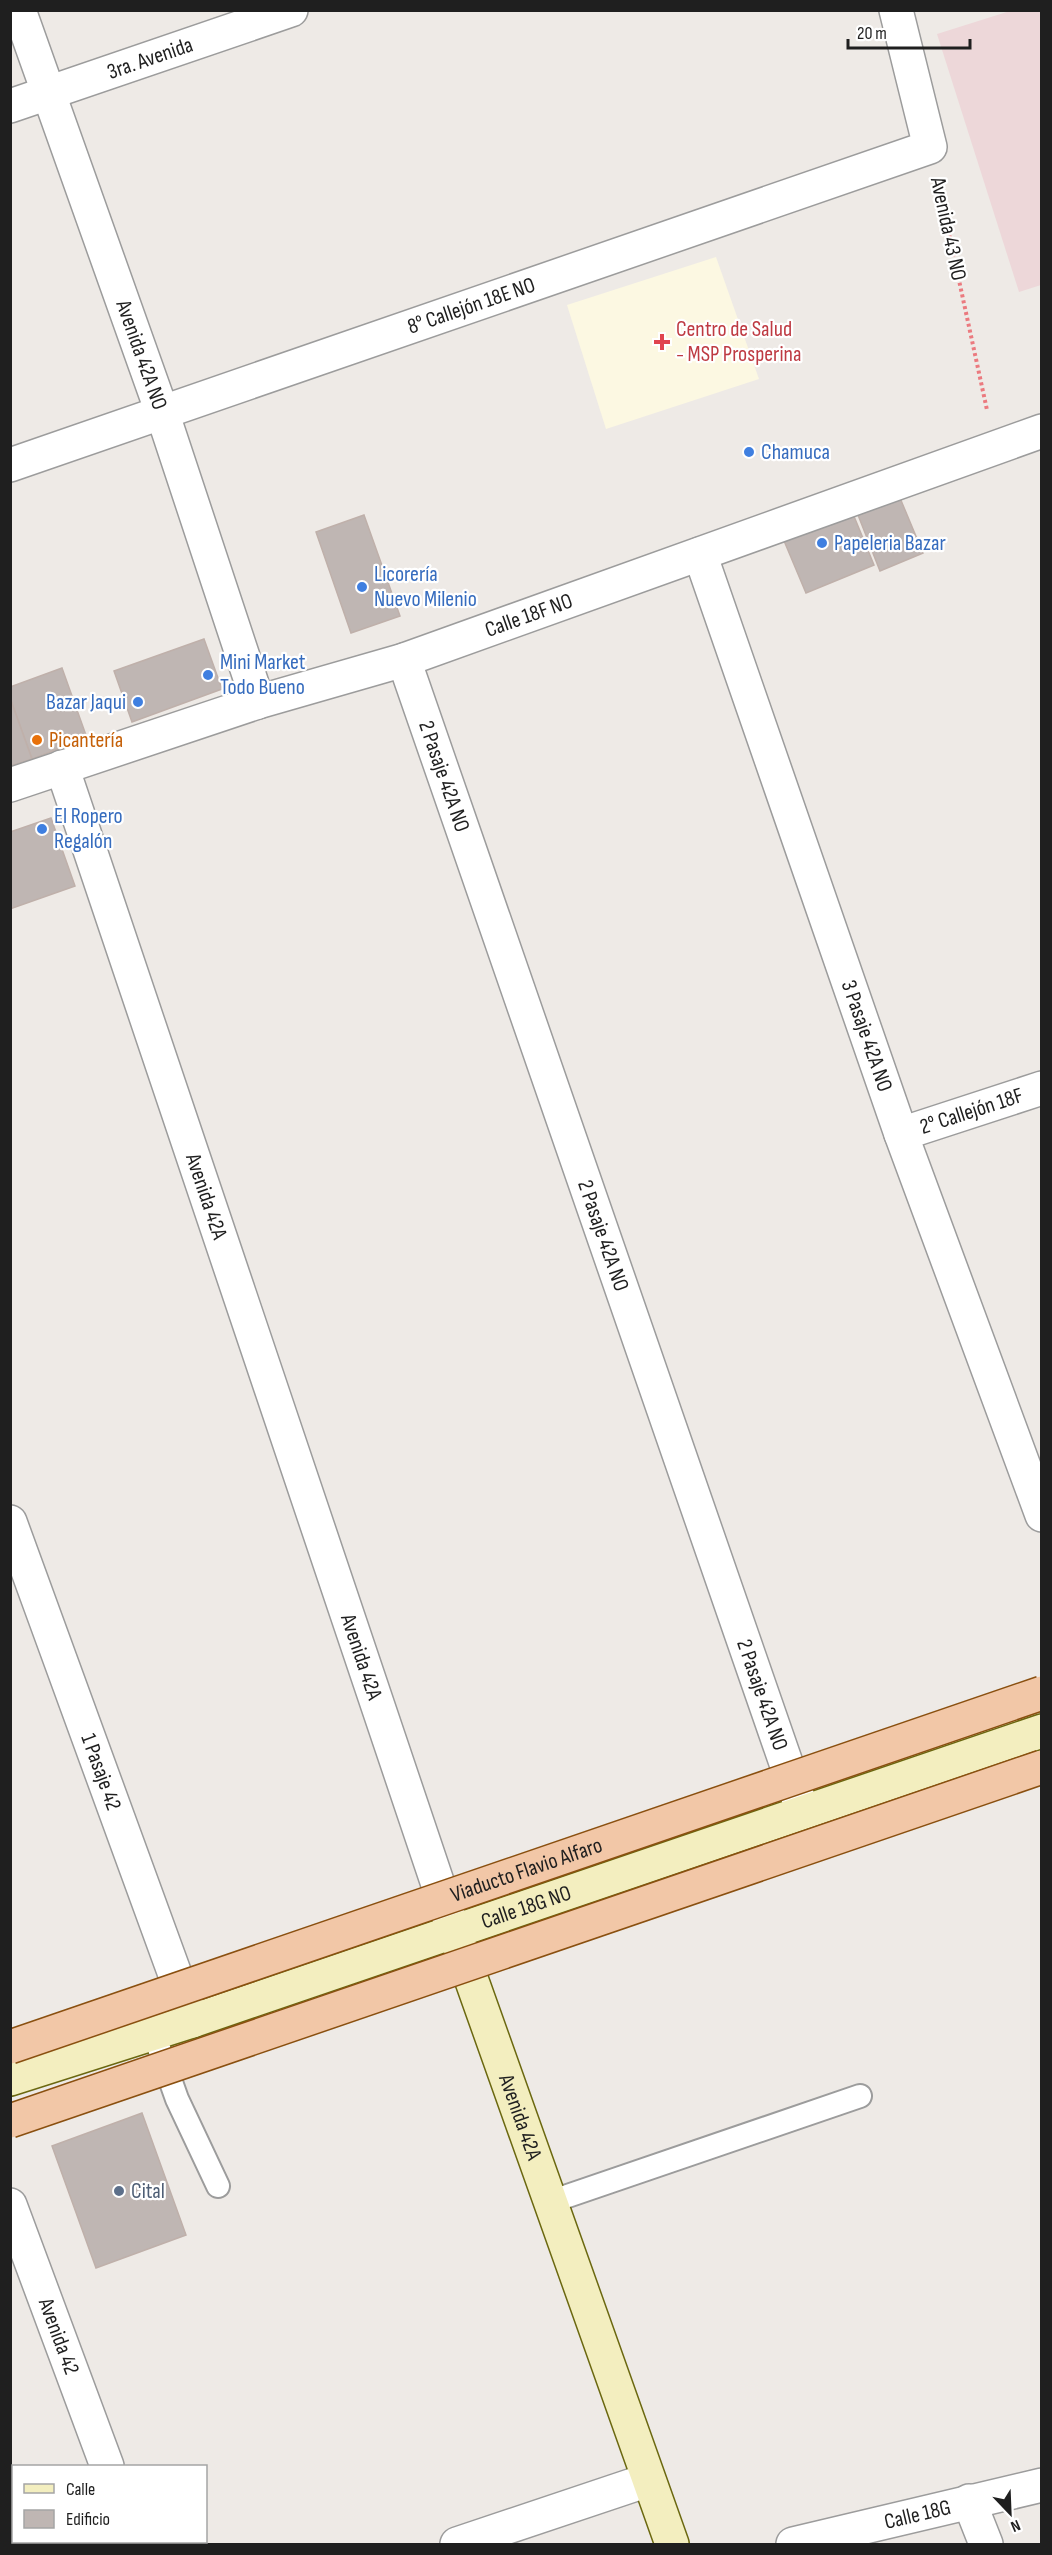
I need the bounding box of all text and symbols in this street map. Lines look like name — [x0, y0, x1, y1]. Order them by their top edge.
scale bar — [848, 12, 970, 50]
text: 20 m — [857, 23, 887, 44]
street label: 3ra. Avenida — [104, 31, 196, 85]
street label: Avenida 43 NO — [924, 174, 972, 283]
street label: 8° Callejón 18E NO — [404, 271, 539, 340]
street label: Avenida 42A NO — [109, 295, 174, 413]
place label: Centro de Salud - MSP Prosperina — [676, 316, 801, 368]
marker: Centro de Salud - MSP Prosperina — [653, 333, 671, 351]
place label: Chamuca — [761, 439, 830, 466]
marker: Chamuca — [742, 445, 756, 459]
place label: Papeleria Bazar — [834, 530, 946, 557]
marker: Papeleria Bazar — [815, 536, 829, 550]
place label: Licorería Nuevo Milenio — [374, 561, 477, 613]
marker: Licorería Nuevo Milenio — [355, 580, 369, 594]
street label: Calle 18F NO — [481, 587, 576, 643]
place label: Mini Market Todo Bueno — [220, 649, 306, 701]
marker: Mini Market Todo Bueno — [201, 668, 215, 682]
place label: Bazar Jaqui — [46, 689, 126, 716]
marker: Bazar Jaqui — [131, 695, 145, 709]
street label: 2 Pasaje 42A NO — [413, 717, 476, 835]
place label: Picantería — [49, 727, 123, 754]
marker: Picantería — [30, 733, 44, 747]
place label: El Ropero Regalón — [54, 803, 123, 855]
marker: El Ropero Regalón — [35, 822, 49, 836]
street label: 3 Pasaje 42A NO — [835, 977, 899, 1095]
street label: 2° Callejón 18F — [916, 1082, 1026, 1140]
street label: Avenida 42A — [179, 1149, 234, 1243]
street label: 2 Pasaje 42A NO — [572, 1176, 635, 1295]
street label: Avenida 42A — [334, 1610, 389, 1704]
street label: 2 Pasaje 42A NO — [731, 1635, 794, 1754]
street label: 1 Pasaje 42 — [75, 1730, 127, 1814]
street label: Viaducto Flavio Alfaro — [447, 1831, 606, 1908]
street label: Calle 18G NO — [478, 1879, 575, 1935]
street label: Avenida 42A — [492, 2070, 548, 2164]
place label: Cital — [131, 2178, 165, 2205]
marker: Cital — [112, 2184, 126, 2198]
street label: Avenida 42 — [32, 2293, 85, 2378]
legend — [12, 2465, 207, 2543]
text: Calle — [66, 2479, 95, 2500]
north arrow — [980, 2483, 1040, 2543]
street label: Calle 18G — [881, 2494, 954, 2535]
text: Edificio — [66, 2509, 110, 2530]
text: N — [1008, 2515, 1023, 2536]

